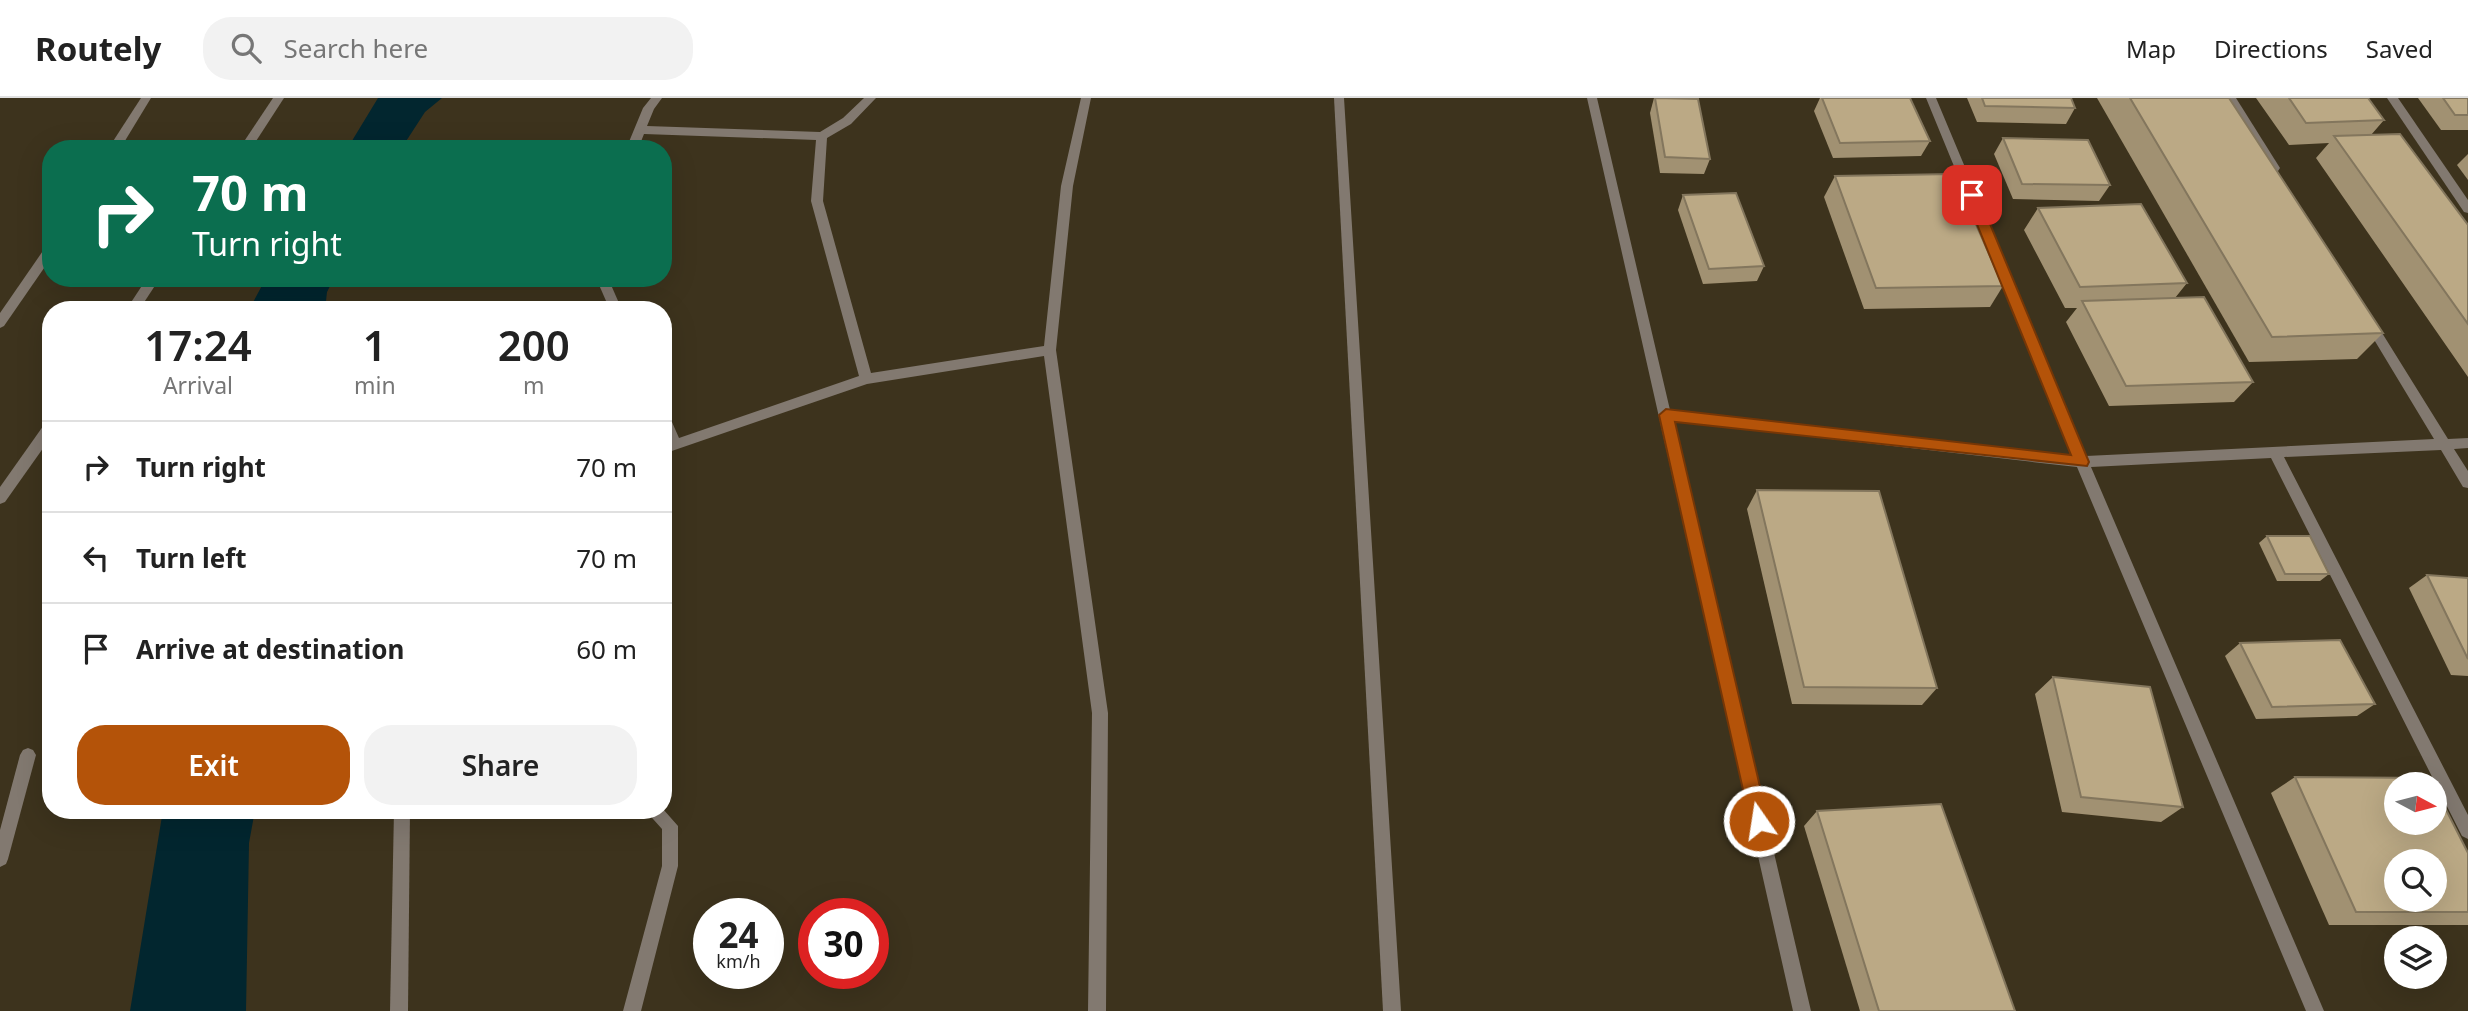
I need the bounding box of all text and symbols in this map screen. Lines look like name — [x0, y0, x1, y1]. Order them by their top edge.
search box — [203, 17, 693, 80]
text: Routely — [35, 26, 161, 71]
icon: search — [227, 29, 265, 67]
text: Search here — [283, 30, 428, 66]
text: Map — [2126, 32, 2176, 65]
text: Directions — [2214, 32, 2328, 65]
text: Saved — [2366, 32, 2433, 65]
text: 70 m — [192, 159, 309, 225]
pin — [1942, 165, 2002, 225]
icon: right — [77, 168, 168, 259]
icon: arrive — [1953, 176, 1991, 214]
text: Turn right — [192, 222, 342, 265]
text: 17:24 — [144, 316, 252, 373]
text: 1 — [363, 316, 387, 373]
text: 200 — [498, 316, 570, 373]
text: Arrival — [163, 369, 233, 401]
text: min — [354, 369, 396, 401]
text: m — [523, 369, 545, 401]
icon: right — [77, 448, 115, 486]
text: Turn right — [136, 449, 266, 485]
text: 70 m — [576, 449, 637, 485]
icon: left — [77, 539, 115, 577]
text: Turn left — [136, 540, 247, 576]
text: 70 m — [576, 540, 637, 576]
icon: arrive — [77, 630, 115, 668]
text: Arrive at destination — [136, 631, 405, 667]
text: 60 m — [576, 631, 637, 667]
button: Exit — [77, 725, 350, 805]
button: Share — [364, 725, 637, 805]
north arrow — [2384, 772, 2446, 835]
map controls — [2384, 772, 2447, 989]
position arrow — [1722, 784, 1796, 858]
button: search — [2384, 849, 2447, 912]
speed limit sign: 30 — [798, 898, 889, 989]
text: 24 — [718, 911, 759, 958]
button: layers — [2384, 926, 2447, 989]
text: km/h — [716, 949, 761, 973]

